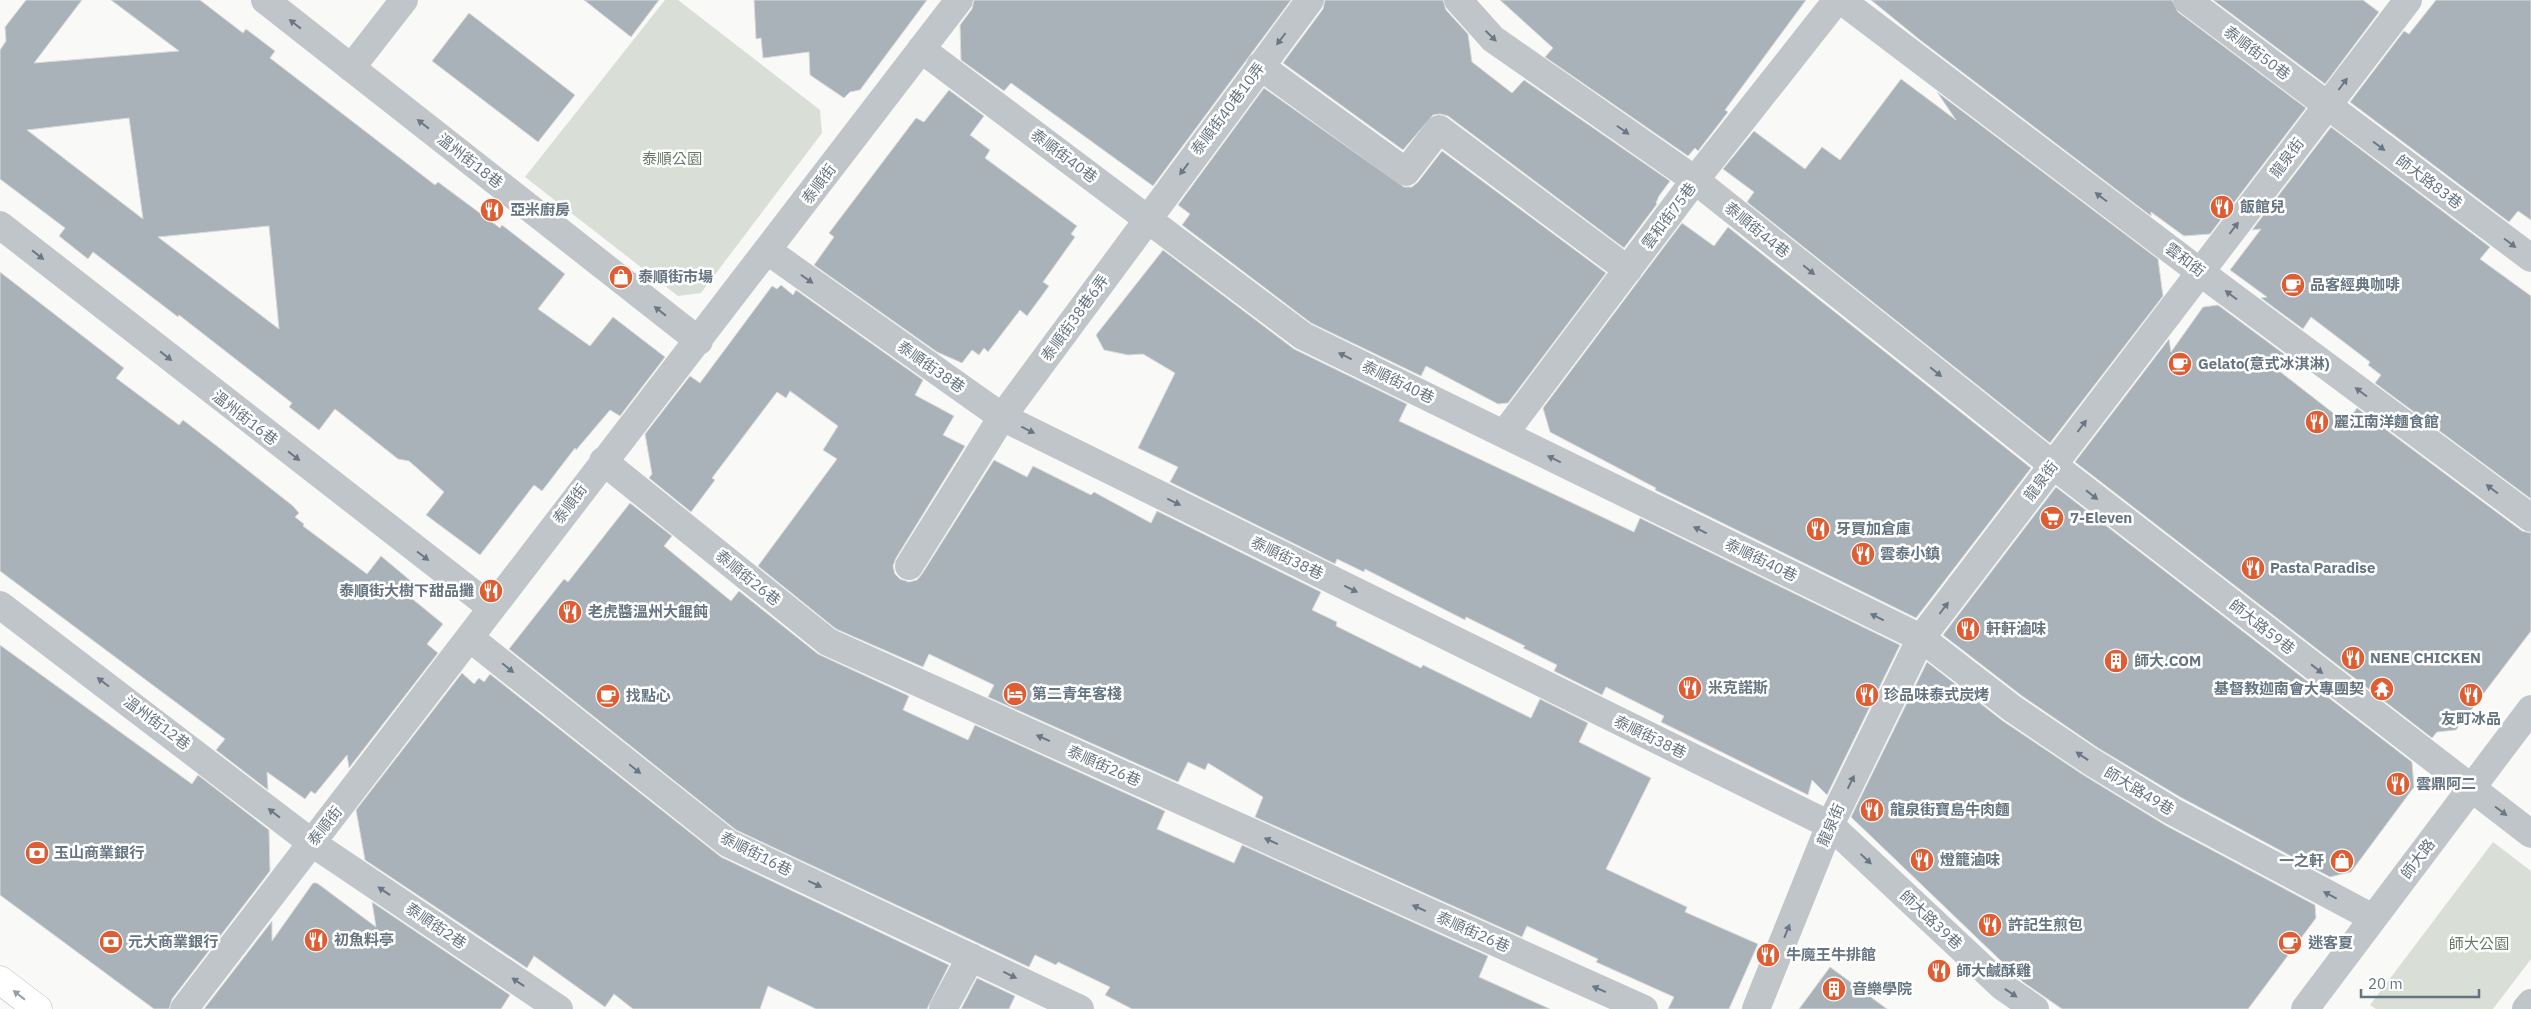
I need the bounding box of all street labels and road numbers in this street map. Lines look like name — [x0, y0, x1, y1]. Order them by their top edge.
street label: 泰順街50巷 — [2220, 22, 2294, 84]
street label: 泰順街40巷10弄 — [1187, 59, 1269, 159]
street label: 泰順街40巷 — [1027, 125, 1101, 187]
street label: 溫州街18巷 — [434, 129, 507, 192]
street label: 龍泉街 — [2265, 134, 2308, 181]
street label: 師大路83巷 — [2392, 151, 2466, 213]
street label: 泰順街 — [797, 160, 840, 207]
street label: 雲和街75巷 — [1638, 179, 1700, 253]
street label: 泰順街44巷 — [1721, 198, 1794, 262]
street label: 雲和街 — [2162, 238, 2209, 281]
street label: 泰順街38巷6弄 — [1037, 271, 1112, 365]
street label: 泰順街38巷 — [894, 336, 969, 397]
street label: 泰順街40巷 — [1359, 356, 1437, 407]
street label: 溫州街16巷 — [209, 386, 282, 449]
street label: 龍泉街 — [2019, 457, 2062, 504]
street label: 泰順街 — [548, 480, 591, 527]
street label: 泰順街38巷 — [1248, 532, 1326, 583]
street label: 泰順街40巷 — [1722, 534, 1800, 585]
street label: 泰順街26巷 — [712, 546, 785, 610]
street label: 師大路59巷 — [2226, 595, 2299, 658]
street label: 溫州街12巷 — [120, 692, 194, 754]
street label: 泰順街38巷 — [1611, 711, 1689, 762]
street label: 泰順街26巷 — [1065, 741, 1144, 790]
street label: 師大路49巷 — [2101, 762, 2178, 819]
street label: 龍泉街 — [1813, 800, 1848, 849]
street label: 泰順街 — [303, 802, 346, 849]
street label: 泰順街16巷 — [717, 827, 795, 880]
street label: 師大路 — [2396, 835, 2439, 882]
street label: 師大路39巷 — [1896, 886, 1966, 953]
street label: 泰順街2巷 — [402, 898, 470, 953]
street label: 泰順街26巷 — [1434, 907, 1513, 956]

